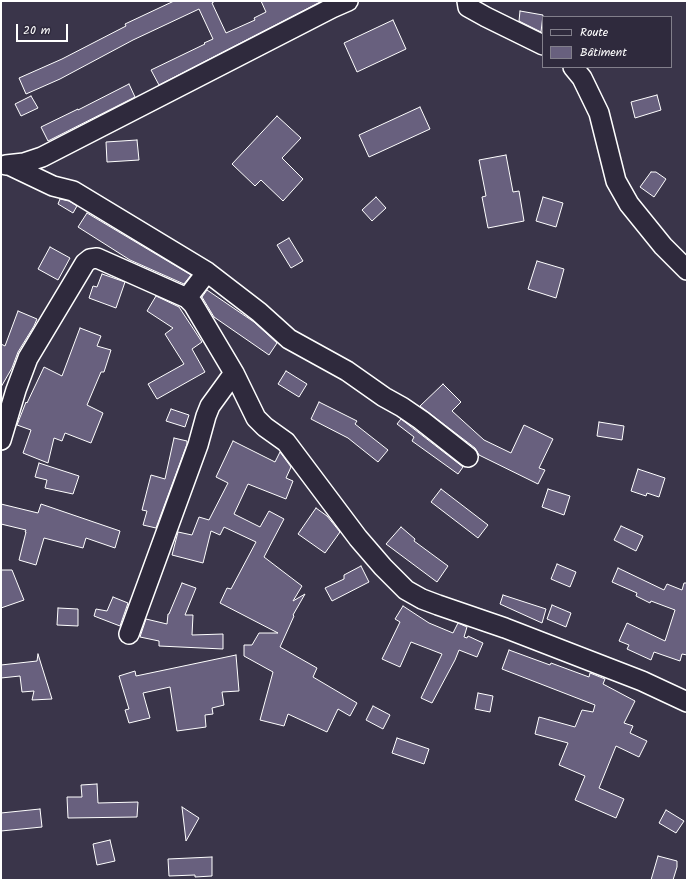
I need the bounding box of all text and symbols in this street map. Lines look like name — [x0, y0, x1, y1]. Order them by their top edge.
scale bar — [18, 16, 70, 42]
legend — [542, 16, 672, 68]
text: 20 m — [23, 21, 50, 40]
text: Route — [580, 23, 608, 42]
text: Bâtiment — [580, 43, 627, 62]

